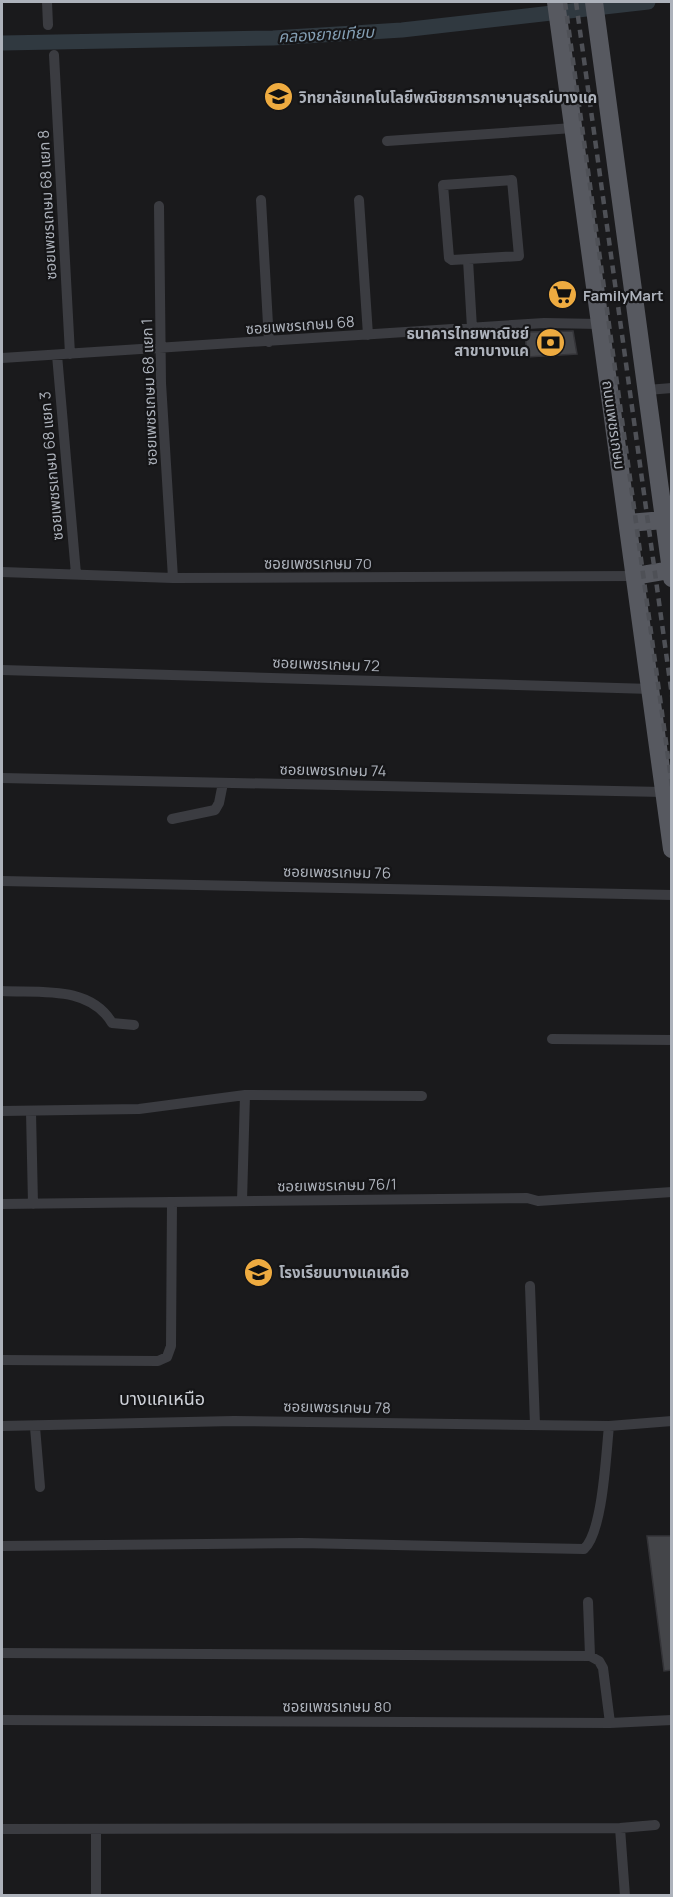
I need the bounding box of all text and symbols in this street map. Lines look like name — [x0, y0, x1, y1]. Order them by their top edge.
water label: คลองยายเทียบ — [278, 20, 376, 47]
school or university icon: วิทยาลัยเทคโนโลยีพณิชยการภาษานุสรณ์บางแค — [262, 81, 294, 113]
place label: วิทยาลัยเทคโนโลยีพณิชยการภาษานุสรณ์บางแค — [298, 87, 597, 108]
street label: ซอยเพชรเกษม 68 แยก 8 — [33, 130, 61, 280]
supermarket icon: FamilyMart — [546, 279, 578, 311]
place label: FamilyMart — [583, 285, 663, 306]
street label: ซอยเพชรเกษม 68 — [245, 311, 355, 339]
street label: ซอยเพชรเกษม 68 แยก 1 — [136, 318, 162, 466]
place label: ธนาคารไทยพาณิชย์ สาขาบางแค — [406, 323, 529, 361]
bank icon: ธนาคารไทยพาณิชย์ สาขาบางแค — [534, 326, 566, 358]
street label: ถนนเพชรเกษม — [597, 379, 631, 471]
street label: ซอยเพชรเกษม 68 แยก 3 — [34, 391, 68, 541]
street label: ซอยเพชรเกษม 70 — [264, 553, 372, 574]
street label: ซอยเพชรเกษม 72 — [272, 652, 380, 676]
street label: ซอยเพชรเกษม 74 — [279, 759, 387, 781]
street label: ซอยเพชรเกษม 76 — [283, 861, 391, 883]
street label: ซอยเพชรเกษม 76/1 — [277, 1173, 397, 1197]
school or university icon: โรงเรียนบางแคเหนือ — [242, 1256, 274, 1288]
place label: โรงเรียนบางแคเหนือ — [279, 1262, 409, 1283]
district label: บางแคเหนือ — [119, 1386, 205, 1410]
street label: ซอยเพชรเกษม 78 — [283, 1396, 391, 1418]
street label: ซอยเพชรเกษม 80 — [282, 1696, 392, 1717]

